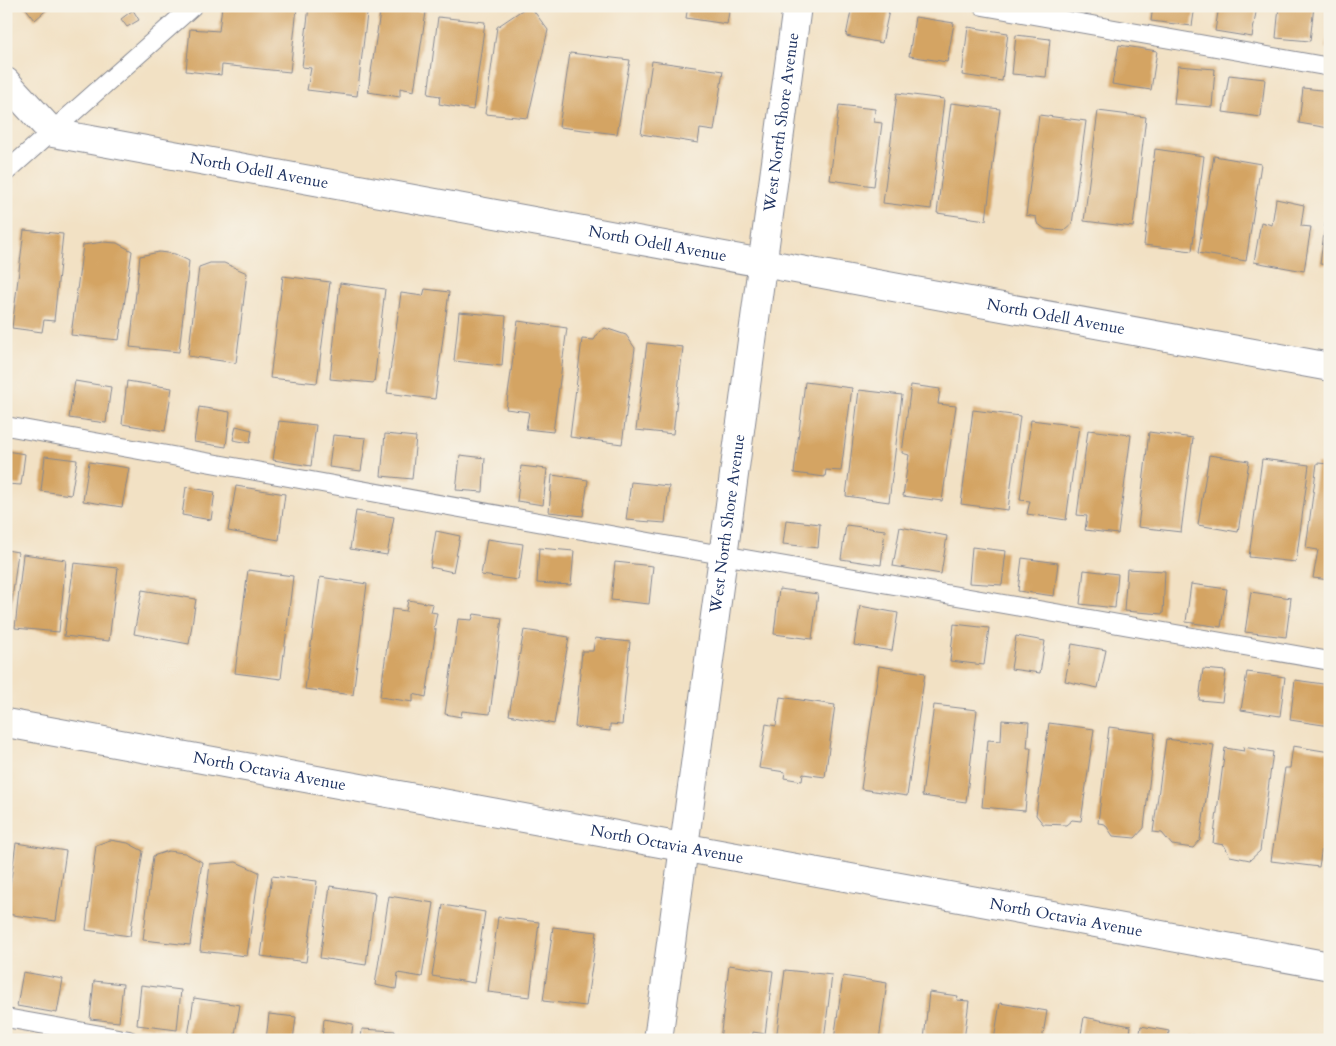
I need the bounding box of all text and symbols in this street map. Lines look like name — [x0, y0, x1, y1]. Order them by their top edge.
street label: West North Shore Avenue — [758, 31, 804, 214]
street label: North Odell Avenue — [188, 147, 330, 194]
street label: North Odell Avenue — [587, 220, 729, 267]
street label: North Odell Avenue — [985, 293, 1127, 340]
street label: West North Shore Avenue — [704, 433, 750, 616]
street label: North Octavia Avenue — [191, 747, 348, 796]
street label: North Octavia Avenue — [589, 819, 745, 869]
street label: North Octavia Avenue — [988, 893, 1145, 942]

